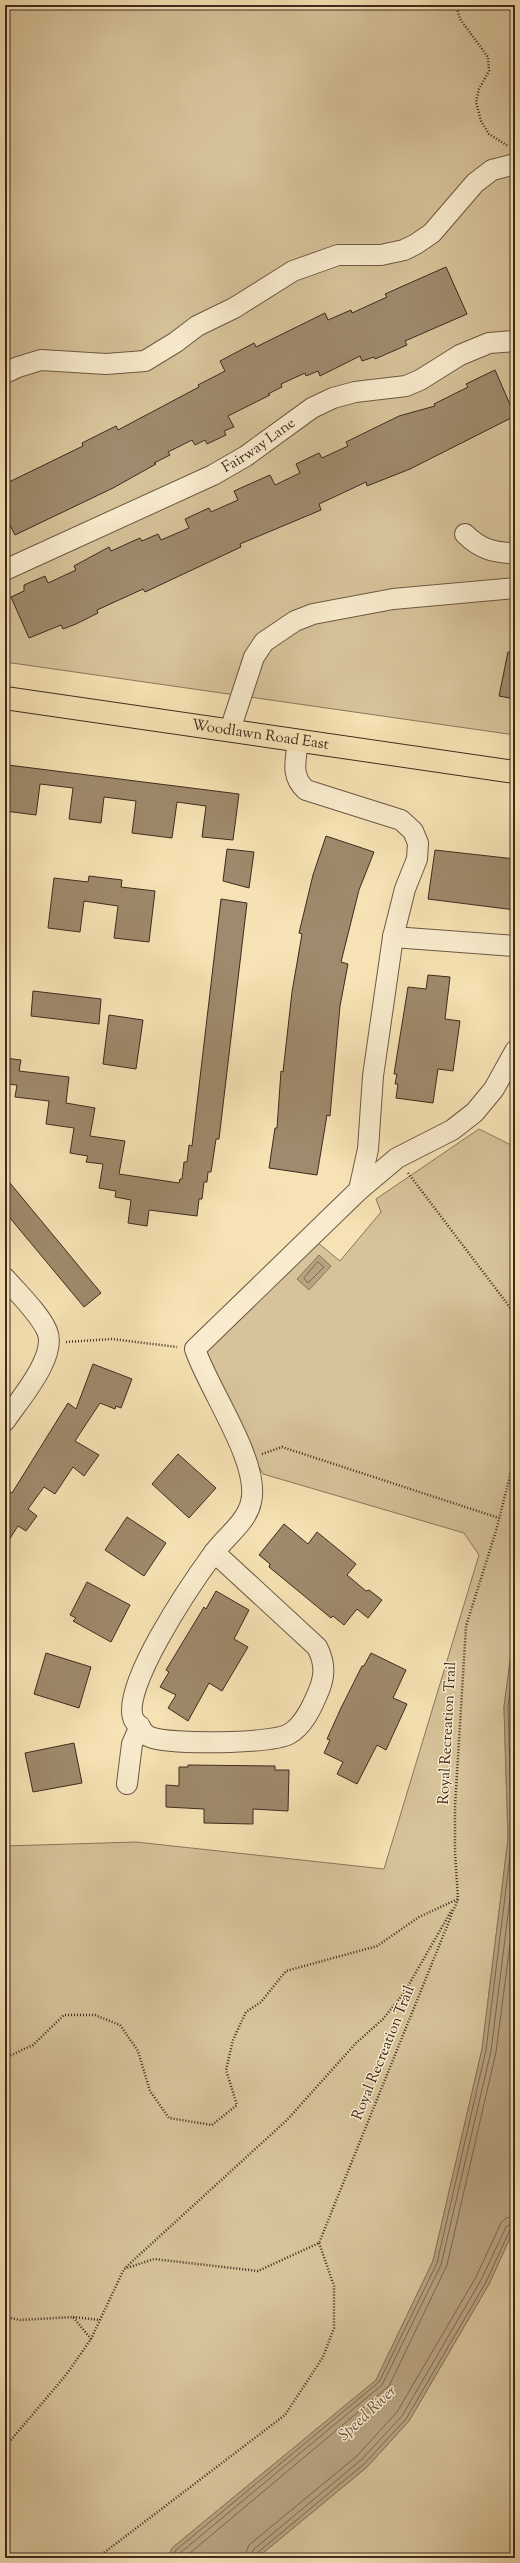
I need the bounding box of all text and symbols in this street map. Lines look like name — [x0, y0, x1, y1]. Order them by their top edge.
street label: Fairway Lane — [218, 413, 300, 478]
street label: Woodlawn Road East — [190, 715, 330, 755]
street label: Royal Recreation Trail — [434, 1661, 462, 1805]
street label: Royal Recreation Trail — [347, 1983, 421, 2123]
water label: Speed River — [334, 2381, 403, 2447]

